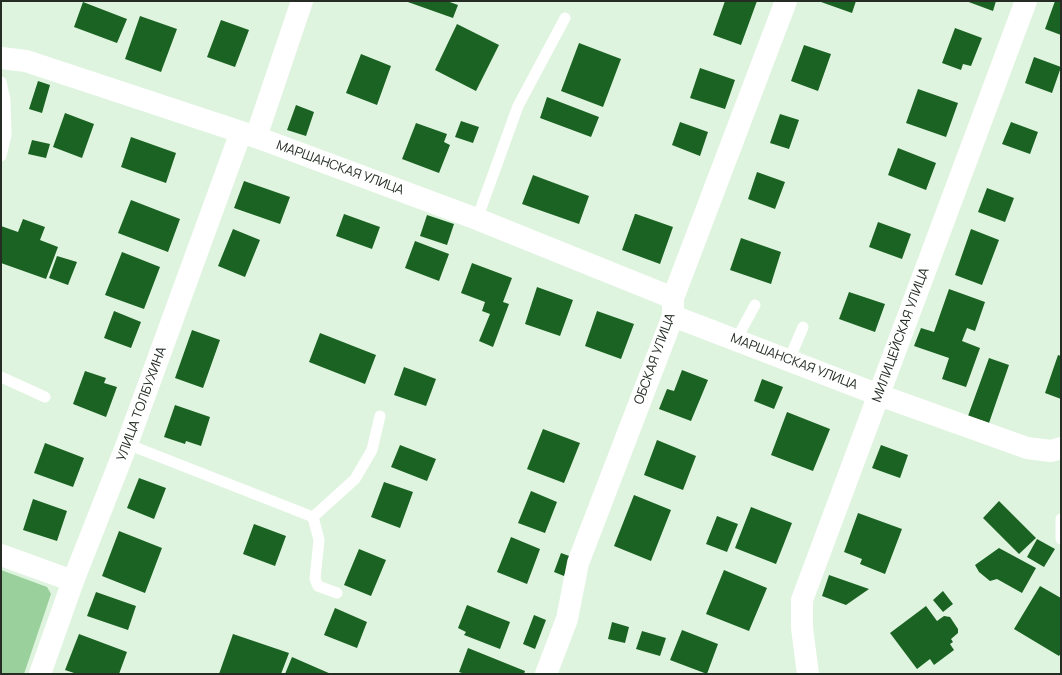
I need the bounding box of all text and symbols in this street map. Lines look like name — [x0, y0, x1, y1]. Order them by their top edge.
street label: МАРШАНСКАЯ УЛИЦА — [274, 138, 406, 198]
street label: МИЛИЦЕЙСКАЯ УЛИЦА — [869, 266, 933, 404]
street label: ОБСКАЯ УЛИЦА — [631, 311, 679, 407]
street label: МАРШАНСКАЯ УЛИЦА — [728, 331, 860, 393]
street label: УЛИЦА ТОЛБУХИНА — [114, 345, 170, 463]

